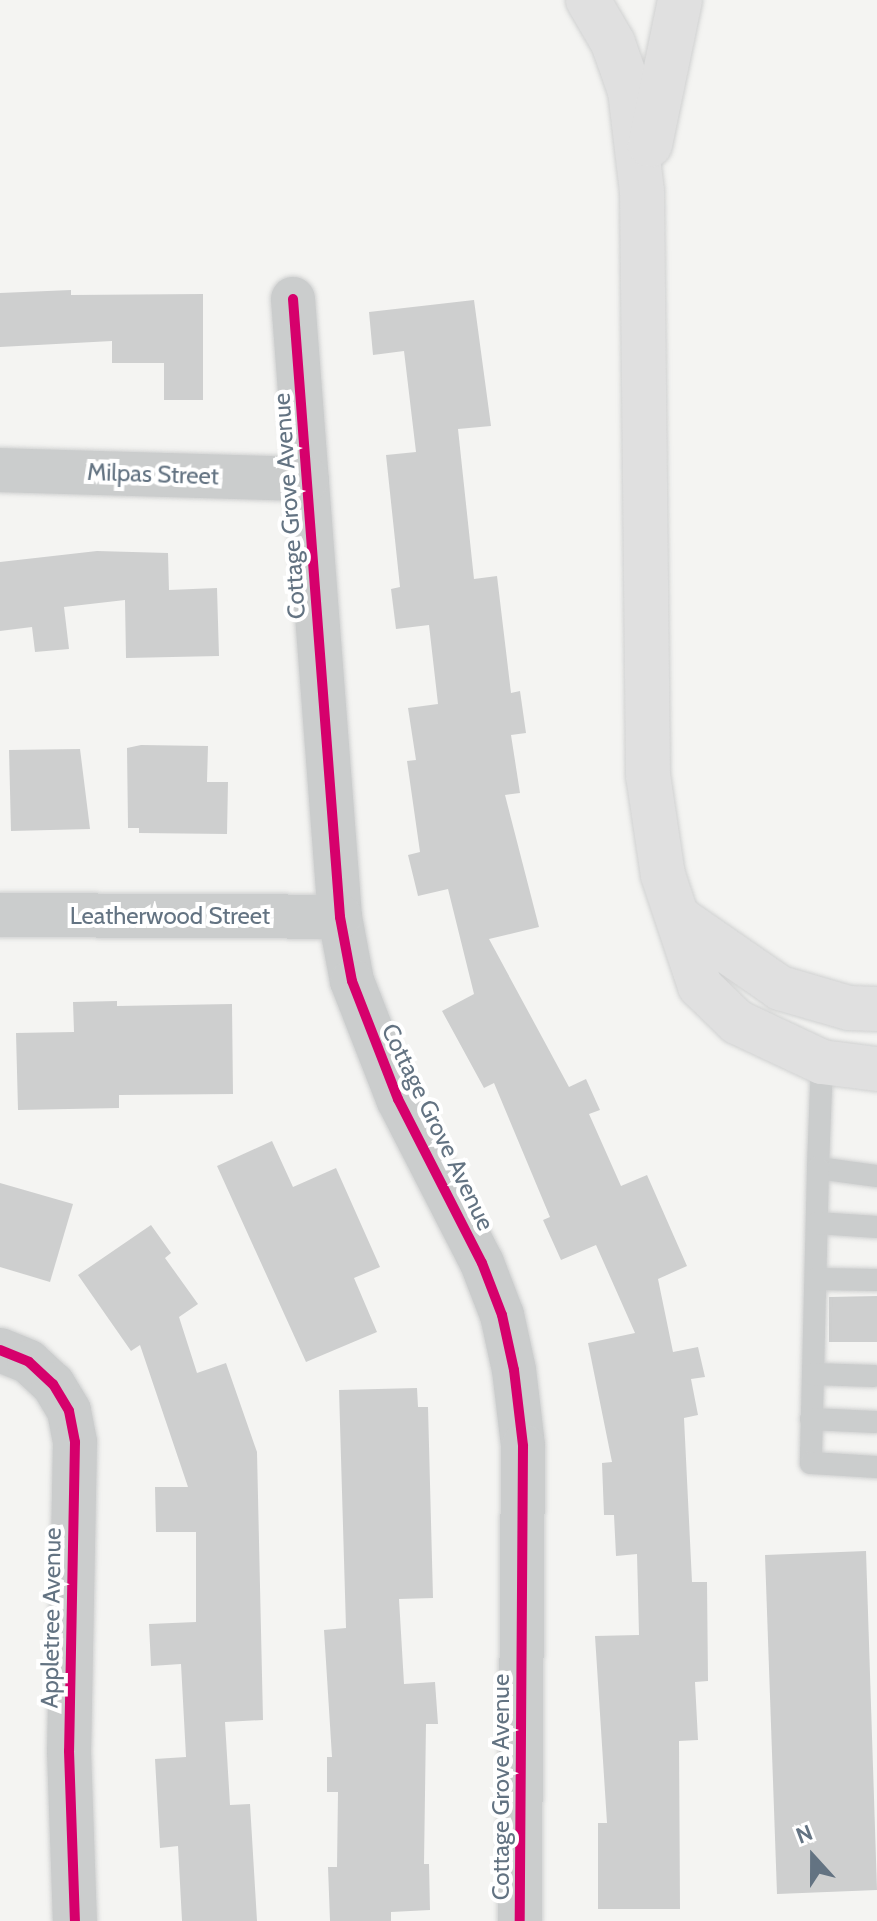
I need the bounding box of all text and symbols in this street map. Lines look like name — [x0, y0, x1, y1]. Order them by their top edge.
street label: Cottage Grove Avenue — [267, 392, 311, 620]
street label: Milpas Street — [87, 457, 219, 491]
street label: Leatherwood Street — [70, 902, 270, 930]
street label: Cottage Grove Avenue — [375, 1019, 501, 1235]
street label: Appletree Avenue — [35, 1527, 67, 1709]
street label: Cottage Grove Avenue — [487, 1674, 515, 1900]
north arrow — [773, 1817, 853, 1897]
text: N — [792, 1819, 816, 1850]

